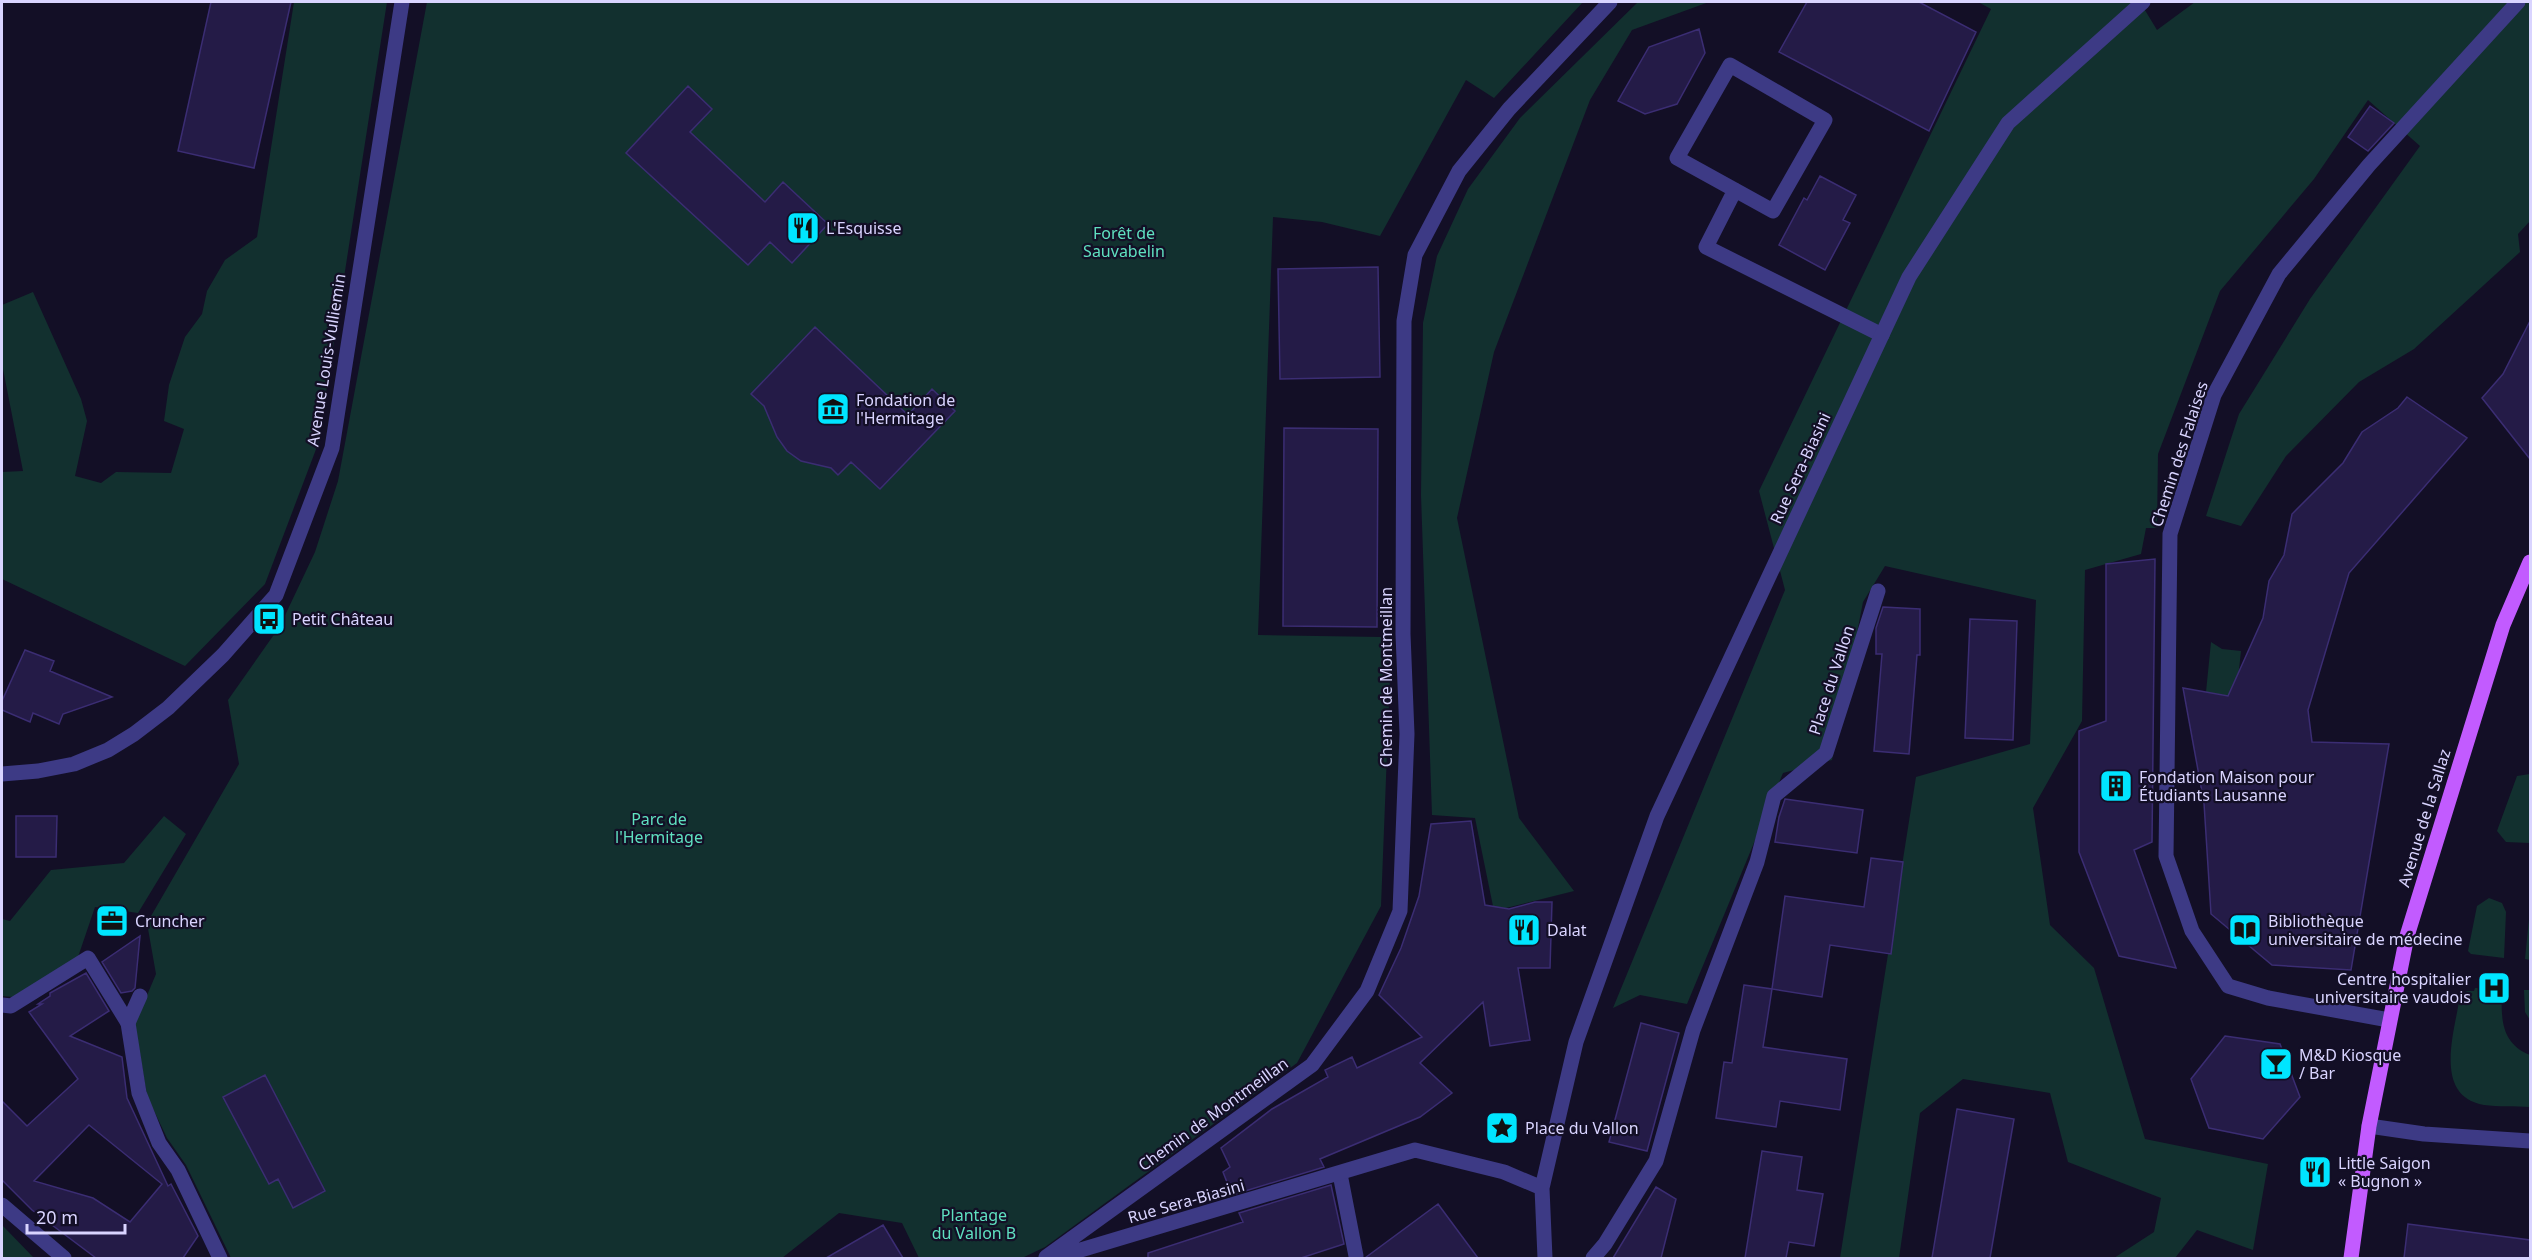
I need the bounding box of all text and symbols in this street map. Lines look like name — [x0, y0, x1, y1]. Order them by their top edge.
restaurant icon: L'Esquisse — [785, 210, 821, 246]
place label: L'Esquisse — [826, 217, 901, 239]
park label: Forêt de Sauvabelin — [1083, 222, 1165, 262]
street label: Avenue Louis-Vulliemin — [301, 272, 351, 448]
street label: Chemin des Falaises — [2145, 378, 2213, 530]
place label: Fondation de l'Hermitage — [856, 389, 955, 429]
museum icon: Fondation de l'Hermitage — [815, 391, 851, 427]
street label: Rue Sera-Biasini — [1765, 409, 1835, 527]
street label: Chemin de Montmeillan — [1375, 587, 1397, 767]
bus stop icon: Petit Château — [251, 601, 287, 637]
place label: Petit Château — [292, 608, 393, 630]
street label: Place du Vallon — [1803, 623, 1859, 737]
street label: Avenue de la Sallaz — [2393, 746, 2455, 890]
place label: Fondation Maison pour Étudiants Lausanne — [2139, 766, 2315, 806]
building icon: Fondation Maison pour Étudiants Lausanne — [2098, 768, 2134, 804]
park label: Parc de l'Hermitage — [615, 808, 703, 848]
office icon: Cruncher — [94, 903, 130, 939]
place label: Cruncher — [135, 910, 205, 932]
place label: Bibliothèque universitaire de médecine — [2268, 910, 2462, 950]
restaurant icon: Dalat — [1506, 912, 1542, 948]
library icon: Bibliothèque universitaire de médecine — [2227, 912, 2263, 948]
place label: Dalat — [1547, 919, 1587, 941]
place label: Centre hospitalier universitaire vaudois — [2315, 968, 2471, 1008]
hospital icon: Centre hospitalier universitaire vaudois — [2476, 970, 2512, 1006]
place label: M&D Kiosque / Bar — [2299, 1044, 2401, 1084]
bar icon: M&D Kiosque / Bar — [2258, 1046, 2294, 1082]
street label: Chemin de Montmeillan — [1134, 1052, 1292, 1176]
place icon: Place du Vallon — [1484, 1110, 1520, 1146]
place label: Place du Vallon — [1525, 1117, 1639, 1139]
place label: Little Saigon « Bugnon » — [2338, 1152, 2431, 1192]
restaurant icon: Little Saigon « Bugnon » — [2297, 1154, 2333, 1190]
street label: Rue Sera-Biasini — [1125, 1174, 1247, 1228]
scale bar — [27, 1197, 124, 1235]
park label: Plantage du Vallon B — [932, 1204, 1016, 1244]
text: 20 m — [36, 1205, 78, 1229]

